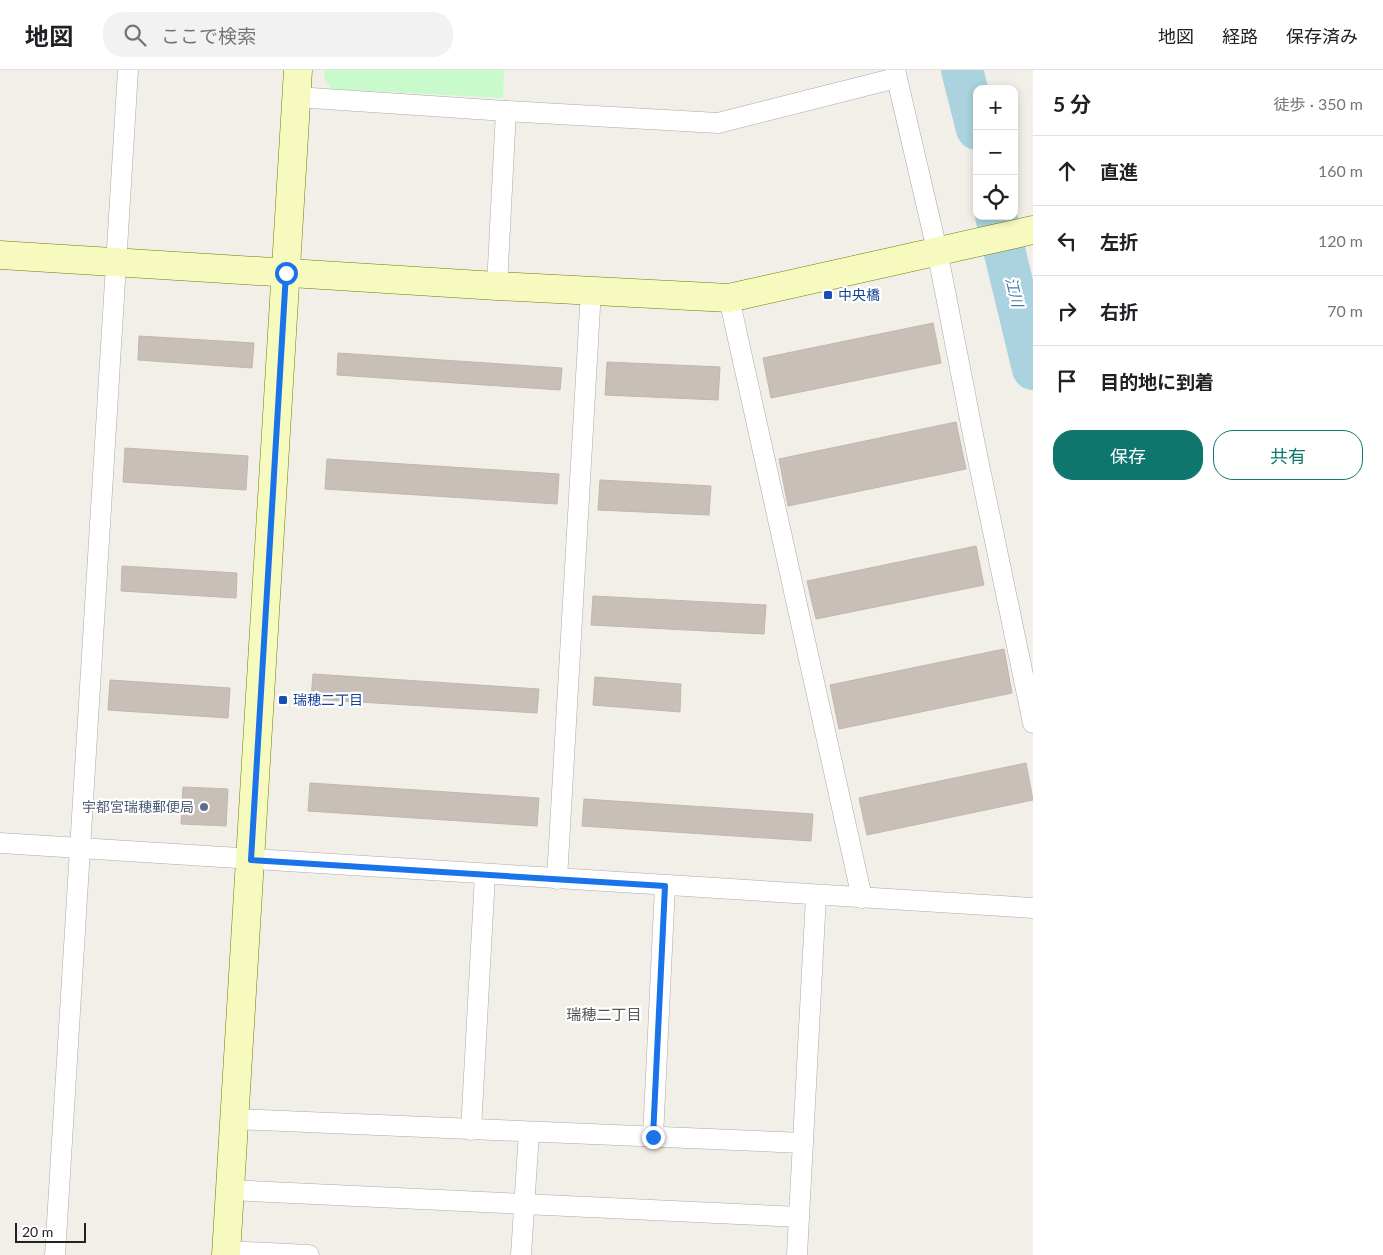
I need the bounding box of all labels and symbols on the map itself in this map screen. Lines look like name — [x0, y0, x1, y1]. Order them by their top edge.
route start — [275, 262, 298, 285]
water label: 江川 — [1003, 275, 1028, 310]
place label: 中央橋 — [838, 286, 880, 303]
marker: 中央橋 — [822, 289, 834, 301]
place label: 瑞穂二丁目 — [293, 691, 363, 708]
marker: 瑞穂二丁目 — [277, 694, 289, 706]
place label: 宇都宮瑞穂郵便局 — [82, 798, 194, 815]
marker: 宇都宮瑞穂郵便局 — [198, 801, 210, 813]
district label: 瑞穂二丁目 — [566, 1005, 642, 1023]
route end — [642, 1126, 665, 1149]
scale bar — [15, 1220, 86, 1243]

